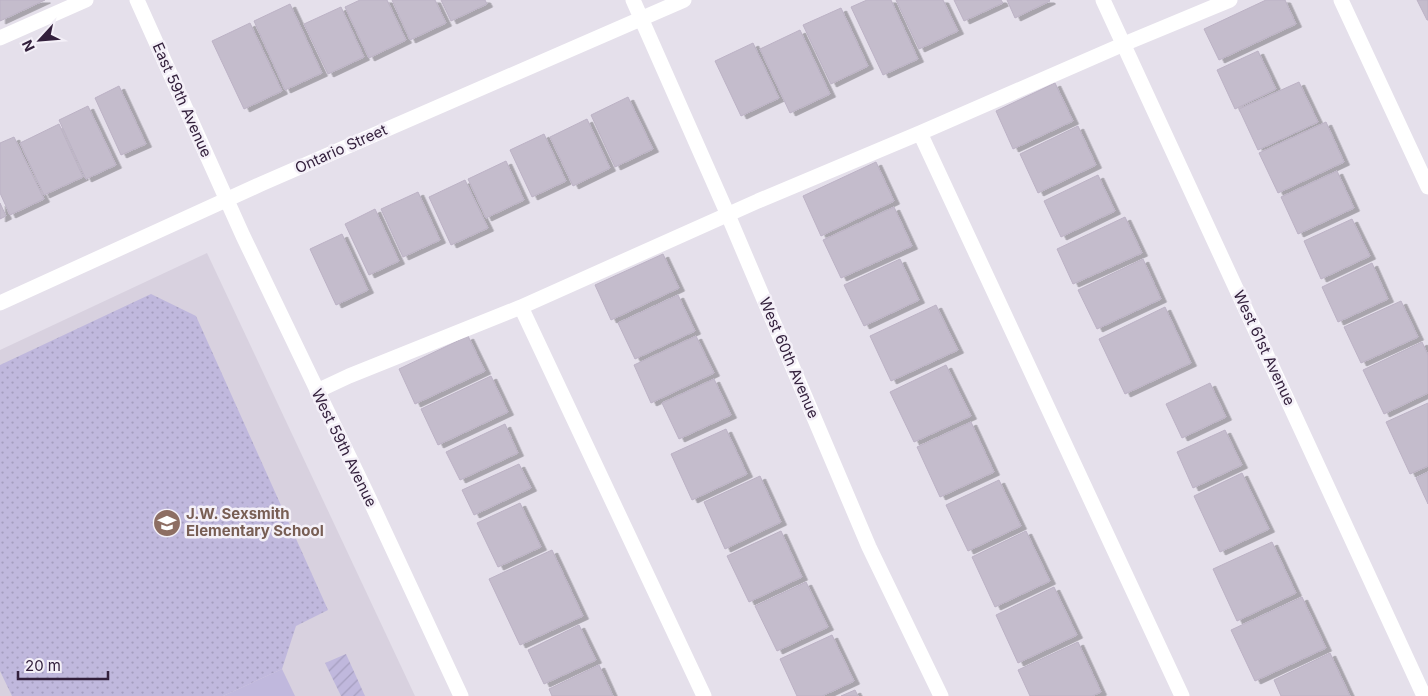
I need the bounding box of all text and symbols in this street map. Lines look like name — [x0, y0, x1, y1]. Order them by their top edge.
north arrow — [15, 15, 65, 65]
text: N — [18, 37, 38, 54]
street label: East 59th Avenue — [149, 39, 216, 160]
street label: Ontario Street — [292, 120, 390, 177]
street label: West 61st Avenue — [1229, 287, 1299, 408]
street label: West 60th Avenue — [755, 294, 824, 421]
street label: West 59th Avenue — [308, 386, 381, 510]
place label: J.W. Sexsmith Elementary School — [186, 504, 324, 540]
school or university icon: J.W. Sexsmith Elementary School — [152, 508, 182, 538]
scale bar — [18, 648, 108, 680]
text: 20 m — [25, 656, 61, 675]

